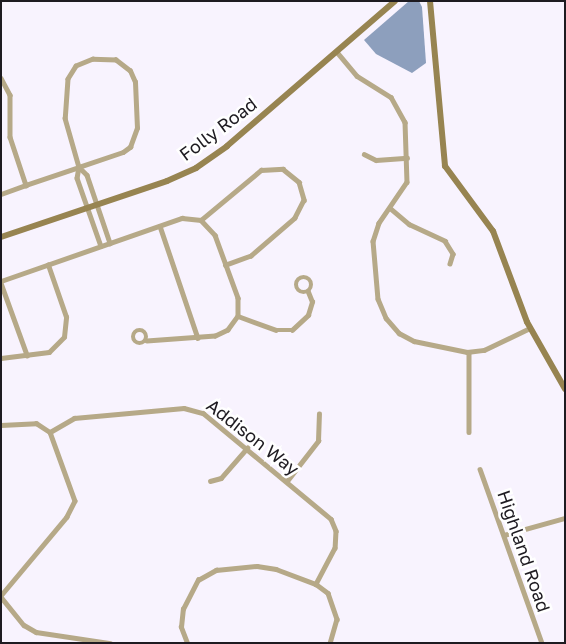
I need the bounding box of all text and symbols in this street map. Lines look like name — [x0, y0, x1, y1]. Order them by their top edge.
street label: Folly Road — [175, 93, 261, 165]
street label: Addison Way — [203, 394, 303, 480]
street label: Highland Road — [493, 487, 555, 615]

